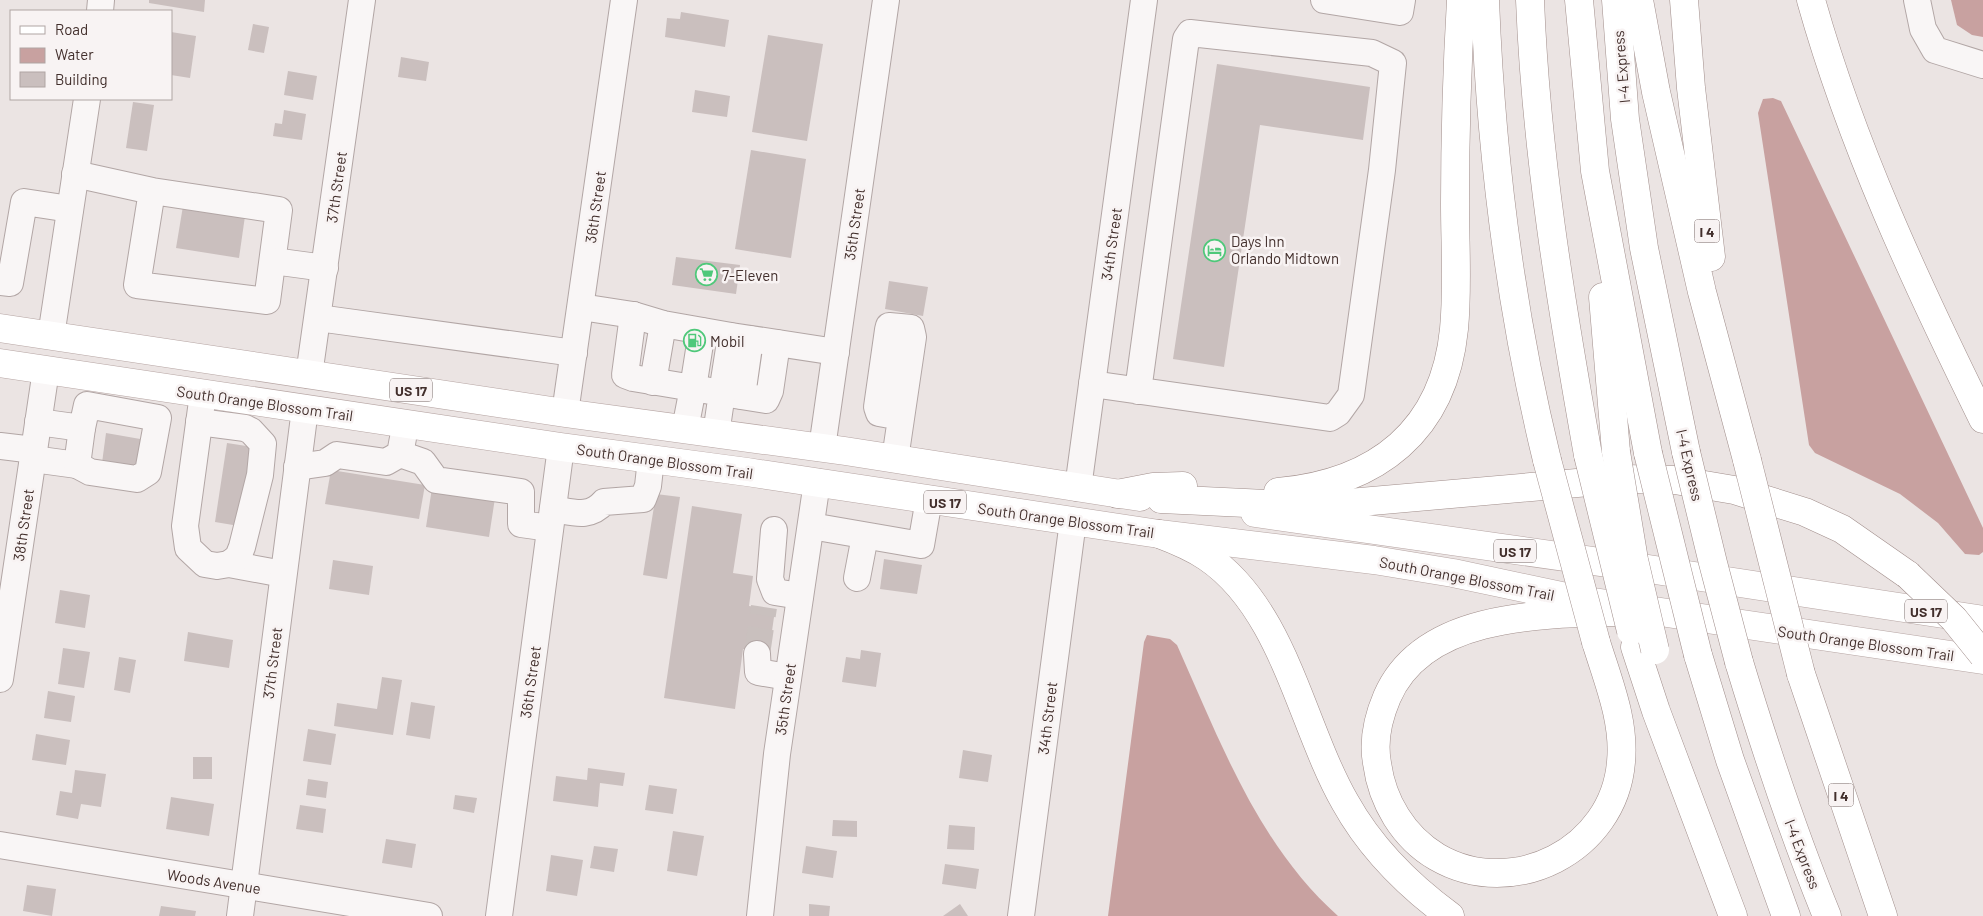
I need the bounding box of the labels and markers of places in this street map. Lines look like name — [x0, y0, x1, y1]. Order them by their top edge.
place label: Days Inn Orlando Midtown — [1231, 232, 1339, 267]
hotel icon: Days Inn Orlando Midtown — [1203, 238, 1227, 262]
supermarket icon: 7-Eleven — [694, 263, 718, 287]
place label: 7-Eleven — [722, 266, 778, 284]
fuel station icon: Mobil — [682, 329, 706, 353]
place label: Mobil — [710, 332, 744, 350]

